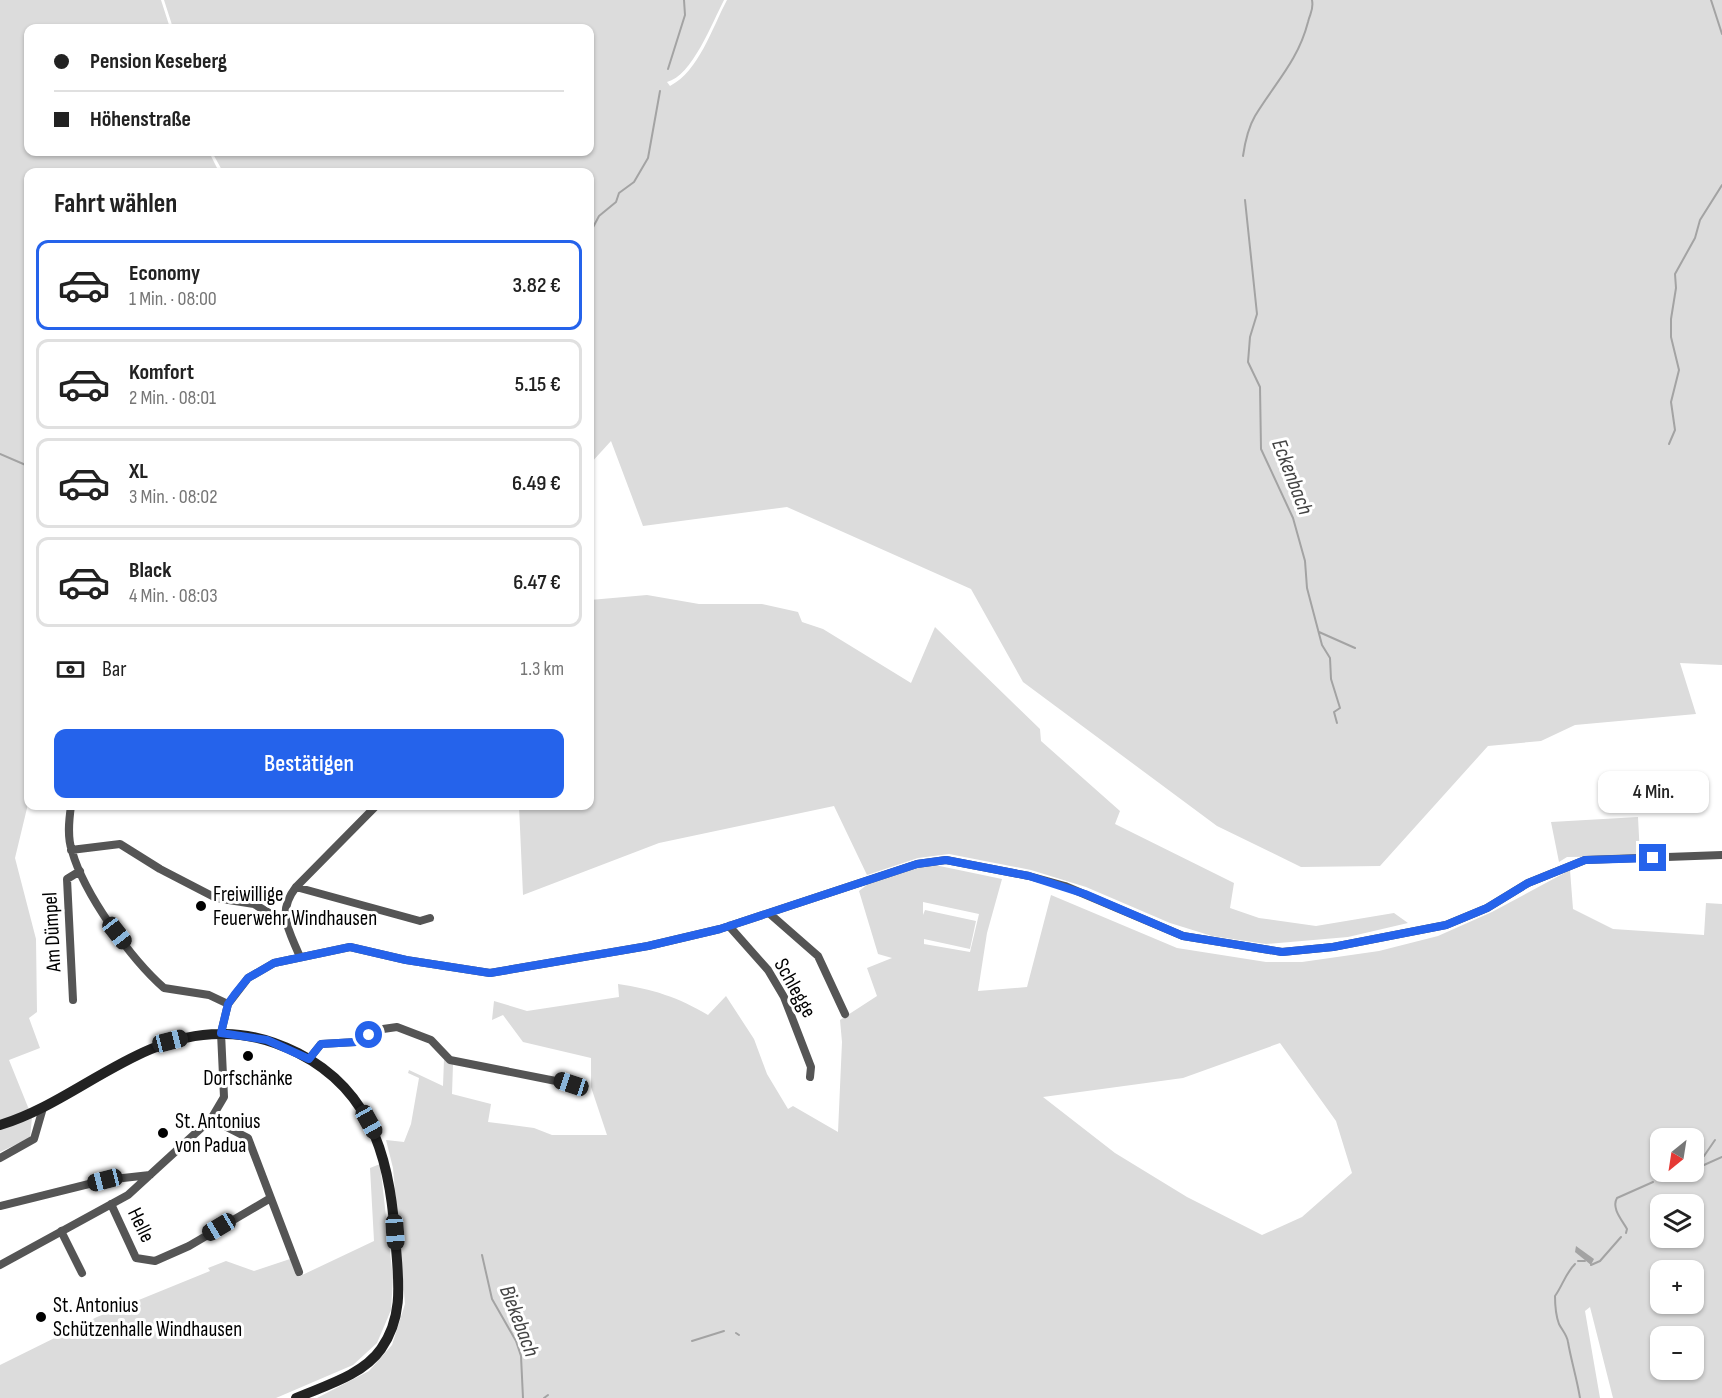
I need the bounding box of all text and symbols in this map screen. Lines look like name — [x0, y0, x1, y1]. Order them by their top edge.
text: Pension Keseberg — [90, 48, 227, 75]
text: Höhenstraße — [90, 106, 191, 133]
text: Fahrt wählen — [54, 188, 177, 220]
icon: car — [57, 258, 111, 312]
text: Economy — [129, 260, 200, 287]
text: 3.82 € — [513, 272, 561, 299]
text: 1 Min. · 08:00 — [129, 287, 217, 311]
icon: car — [57, 357, 111, 411]
text: Komfort — [129, 359, 194, 386]
text: 5.15 € — [515, 371, 561, 398]
text: 2 Min. · 08:01 — [129, 386, 216, 410]
water label: Eckenbach — [1265, 435, 1319, 519]
icon: car — [57, 456, 111, 510]
text: XL — [129, 458, 148, 485]
text: 6.49 € — [512, 470, 561, 497]
text: 3 Min. · 08:02 — [129, 485, 217, 509]
icon: car — [57, 555, 111, 609]
text: Black — [129, 557, 171, 584]
text: 6.47 € — [513, 569, 561, 596]
text: 4 Min. · 08:03 — [129, 584, 218, 608]
icon: cash — [54, 653, 87, 686]
text: Bar — [102, 656, 127, 683]
text: 1.3 km — [521, 657, 564, 681]
button: Bestätigen — [54, 729, 564, 798]
callout: 4 Min. — [1598, 771, 1708, 813]
text: 4 Min. — [1633, 780, 1674, 804]
route end — [1639, 844, 1666, 871]
place label: Freiwillige Feuerwehr Windhausen — [213, 882, 377, 931]
street label: Am Dümpel — [37, 891, 67, 974]
marker: Freiwillige Feuerwehr Windhausen — [194, 899, 208, 913]
car — [99, 913, 135, 953]
street label: Schlegge — [769, 954, 821, 1022]
route start — [355, 1021, 382, 1048]
car — [150, 1028, 190, 1054]
marker: Dorfschänke — [241, 1049, 255, 1063]
place label: Dorfschänke — [203, 1066, 293, 1091]
car — [551, 1070, 591, 1098]
car — [352, 1102, 386, 1142]
place label: St. Antonius von Padua — [175, 1109, 261, 1158]
marker: St. Antonius von Padua — [156, 1126, 170, 1140]
north arrow — [1650, 1128, 1704, 1182]
map controls — [1650, 1128, 1704, 1380]
car — [85, 1167, 125, 1193]
button: layers — [1650, 1194, 1704, 1248]
street label: Helle — [122, 1204, 160, 1246]
car — [199, 1210, 239, 1244]
car — [385, 1213, 405, 1251]
button: + — [1650, 1260, 1704, 1314]
water label: Biekebach — [493, 1281, 545, 1361]
place label: St. Antonius Schützenhalle Windhausen — [53, 1293, 242, 1342]
marker: St. Antonius Schützenhalle Windhausen — [34, 1310, 48, 1324]
button: − — [1650, 1326, 1704, 1380]

